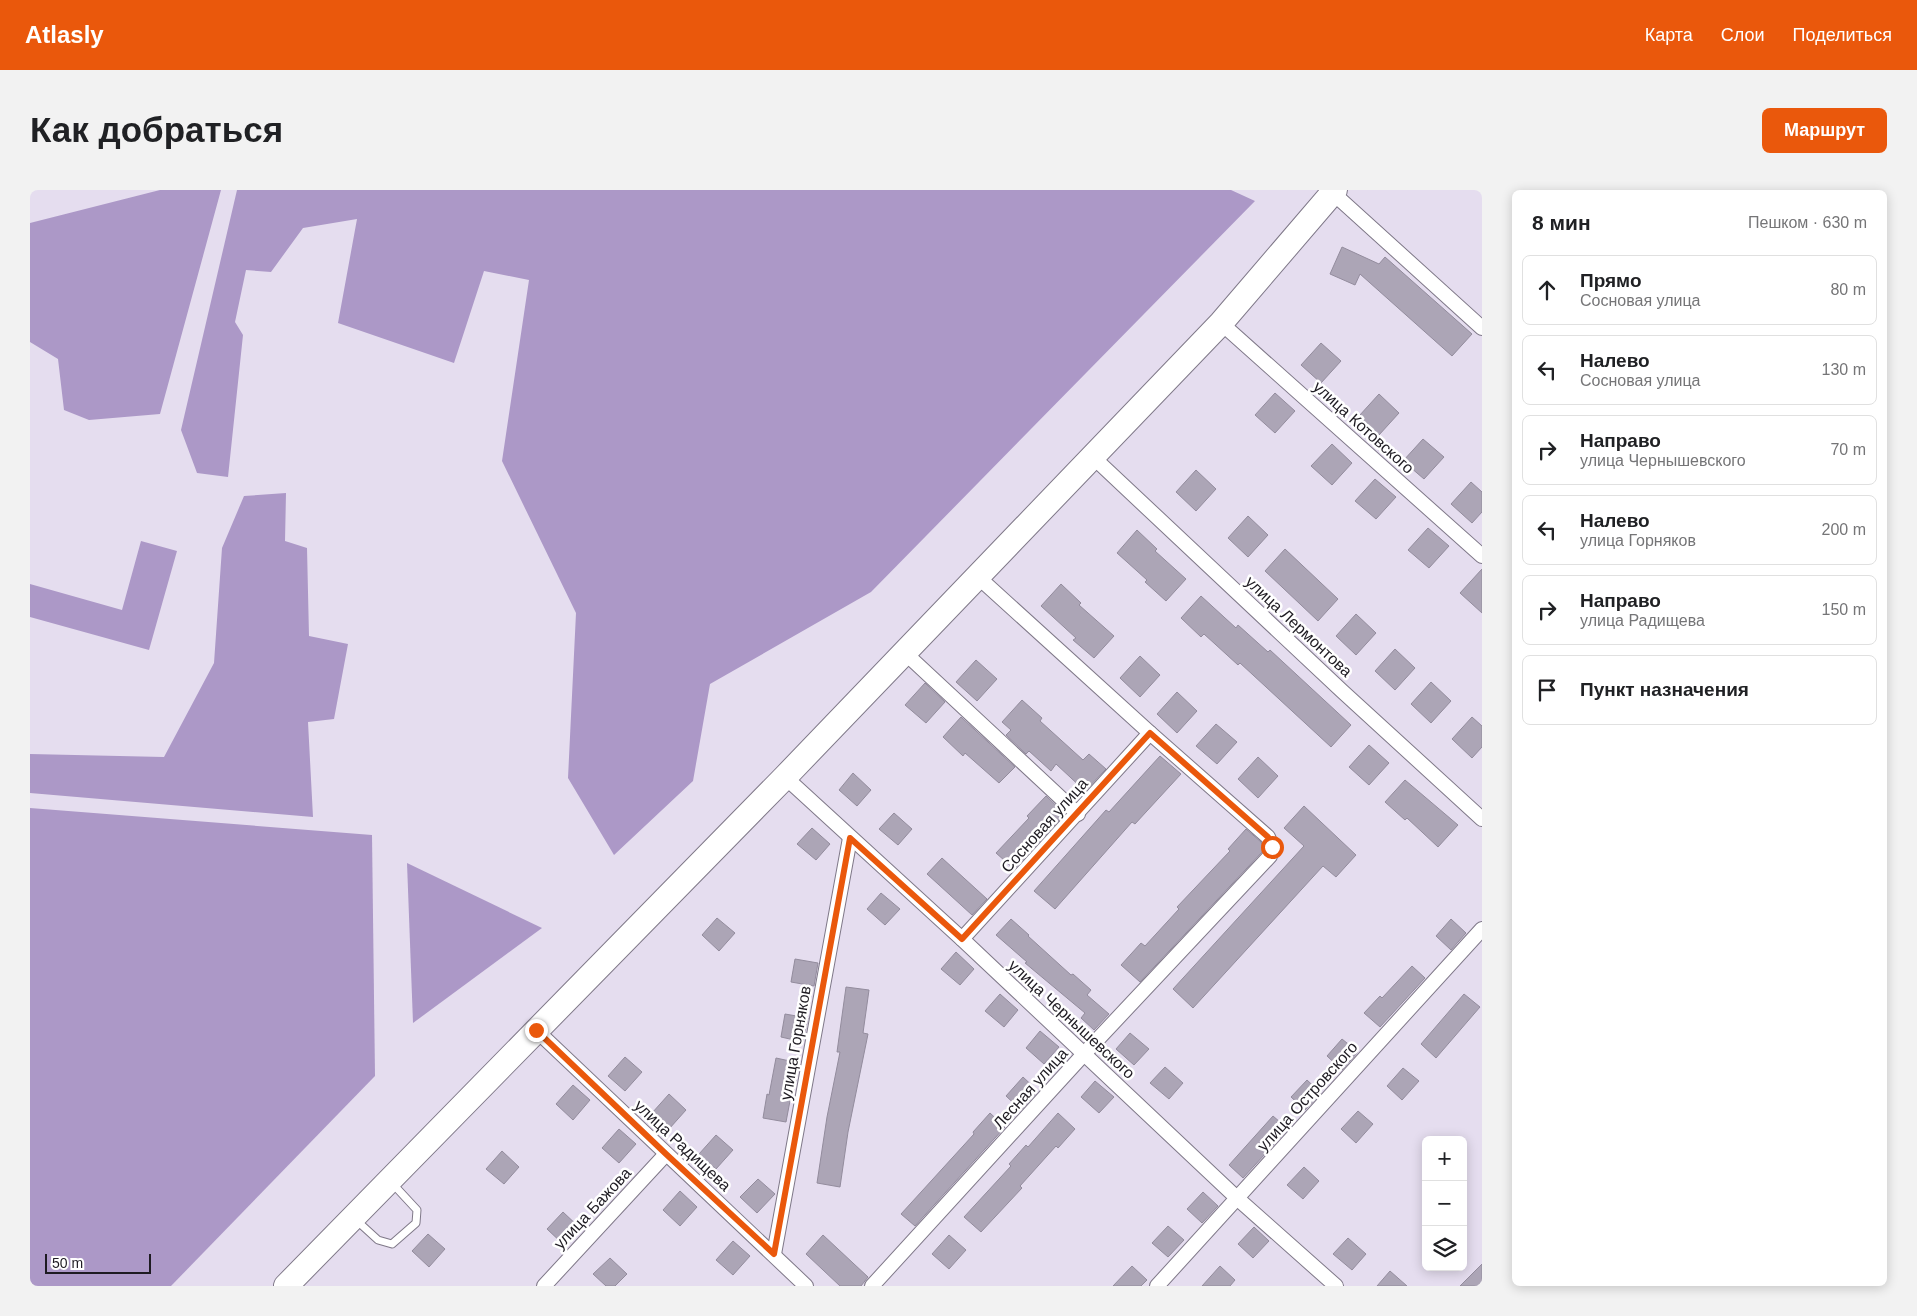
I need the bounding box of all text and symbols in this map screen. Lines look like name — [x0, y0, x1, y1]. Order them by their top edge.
text: Atlasly — [25, 21, 104, 48]
text: Карта — [1645, 25, 1693, 45]
text: Слои — [1721, 25, 1765, 45]
text: Поделиться — [1793, 25, 1892, 45]
button: Маршрут — [1762, 108, 1887, 153]
text: Как добраться — [30, 110, 283, 149]
text: 8 мин — [1532, 211, 1591, 234]
text: Пешком · 630 m — [1748, 214, 1867, 231]
text: Прямо — [1580, 270, 1642, 291]
icon: ahead — [1533, 276, 1561, 304]
text: 80 m — [1830, 281, 1866, 298]
text: Сосновая улица — [1580, 292, 1701, 309]
text: Налево — [1580, 350, 1650, 371]
icon: left — [1533, 356, 1561, 384]
text: 130 m — [1822, 361, 1866, 378]
text: Сосновая улица — [1580, 372, 1701, 389]
street label: улица Котовского — [1310, 378, 1417, 477]
text: Направо — [1580, 430, 1661, 451]
icon: right — [1533, 436, 1561, 464]
text: 70 m — [1830, 441, 1866, 458]
text: улица Чернышевского — [1580, 452, 1746, 469]
text: Налево — [1580, 510, 1650, 531]
icon: left — [1533, 516, 1561, 544]
text: 200 m — [1822, 521, 1866, 538]
text: улица Горняков — [1580, 532, 1696, 549]
street label: улица Лермонтова — [1242, 573, 1355, 680]
text: Направо — [1580, 590, 1661, 611]
icon: right — [1533, 596, 1561, 624]
text: 150 m — [1822, 601, 1866, 618]
text: улица Радищева — [1580, 612, 1705, 629]
icon: arrive — [1533, 676, 1561, 704]
text: Пункт назначения — [1580, 679, 1749, 700]
street label: Сосновая улица — [998, 775, 1091, 876]
route start — [1261, 836, 1284, 859]
street label: улица Чернышевского — [1005, 957, 1138, 1082]
street label: улица Горняков — [777, 985, 814, 1102]
route end — [525, 1019, 548, 1042]
street label: улица Островского — [1254, 1038, 1361, 1154]
street label: Лесная улица — [990, 1045, 1071, 1132]
street label: улица Радищева — [631, 1097, 734, 1194]
map controls — [1422, 1136, 1467, 1271]
button: + — [1422, 1136, 1467, 1181]
street label: улица Бажова — [550, 1164, 634, 1252]
button: − — [1422, 1181, 1467, 1226]
button: layers — [1422, 1226, 1467, 1271]
scale bar — [45, 1251, 151, 1274]
text: 50 m — [52, 1255, 83, 1271]

